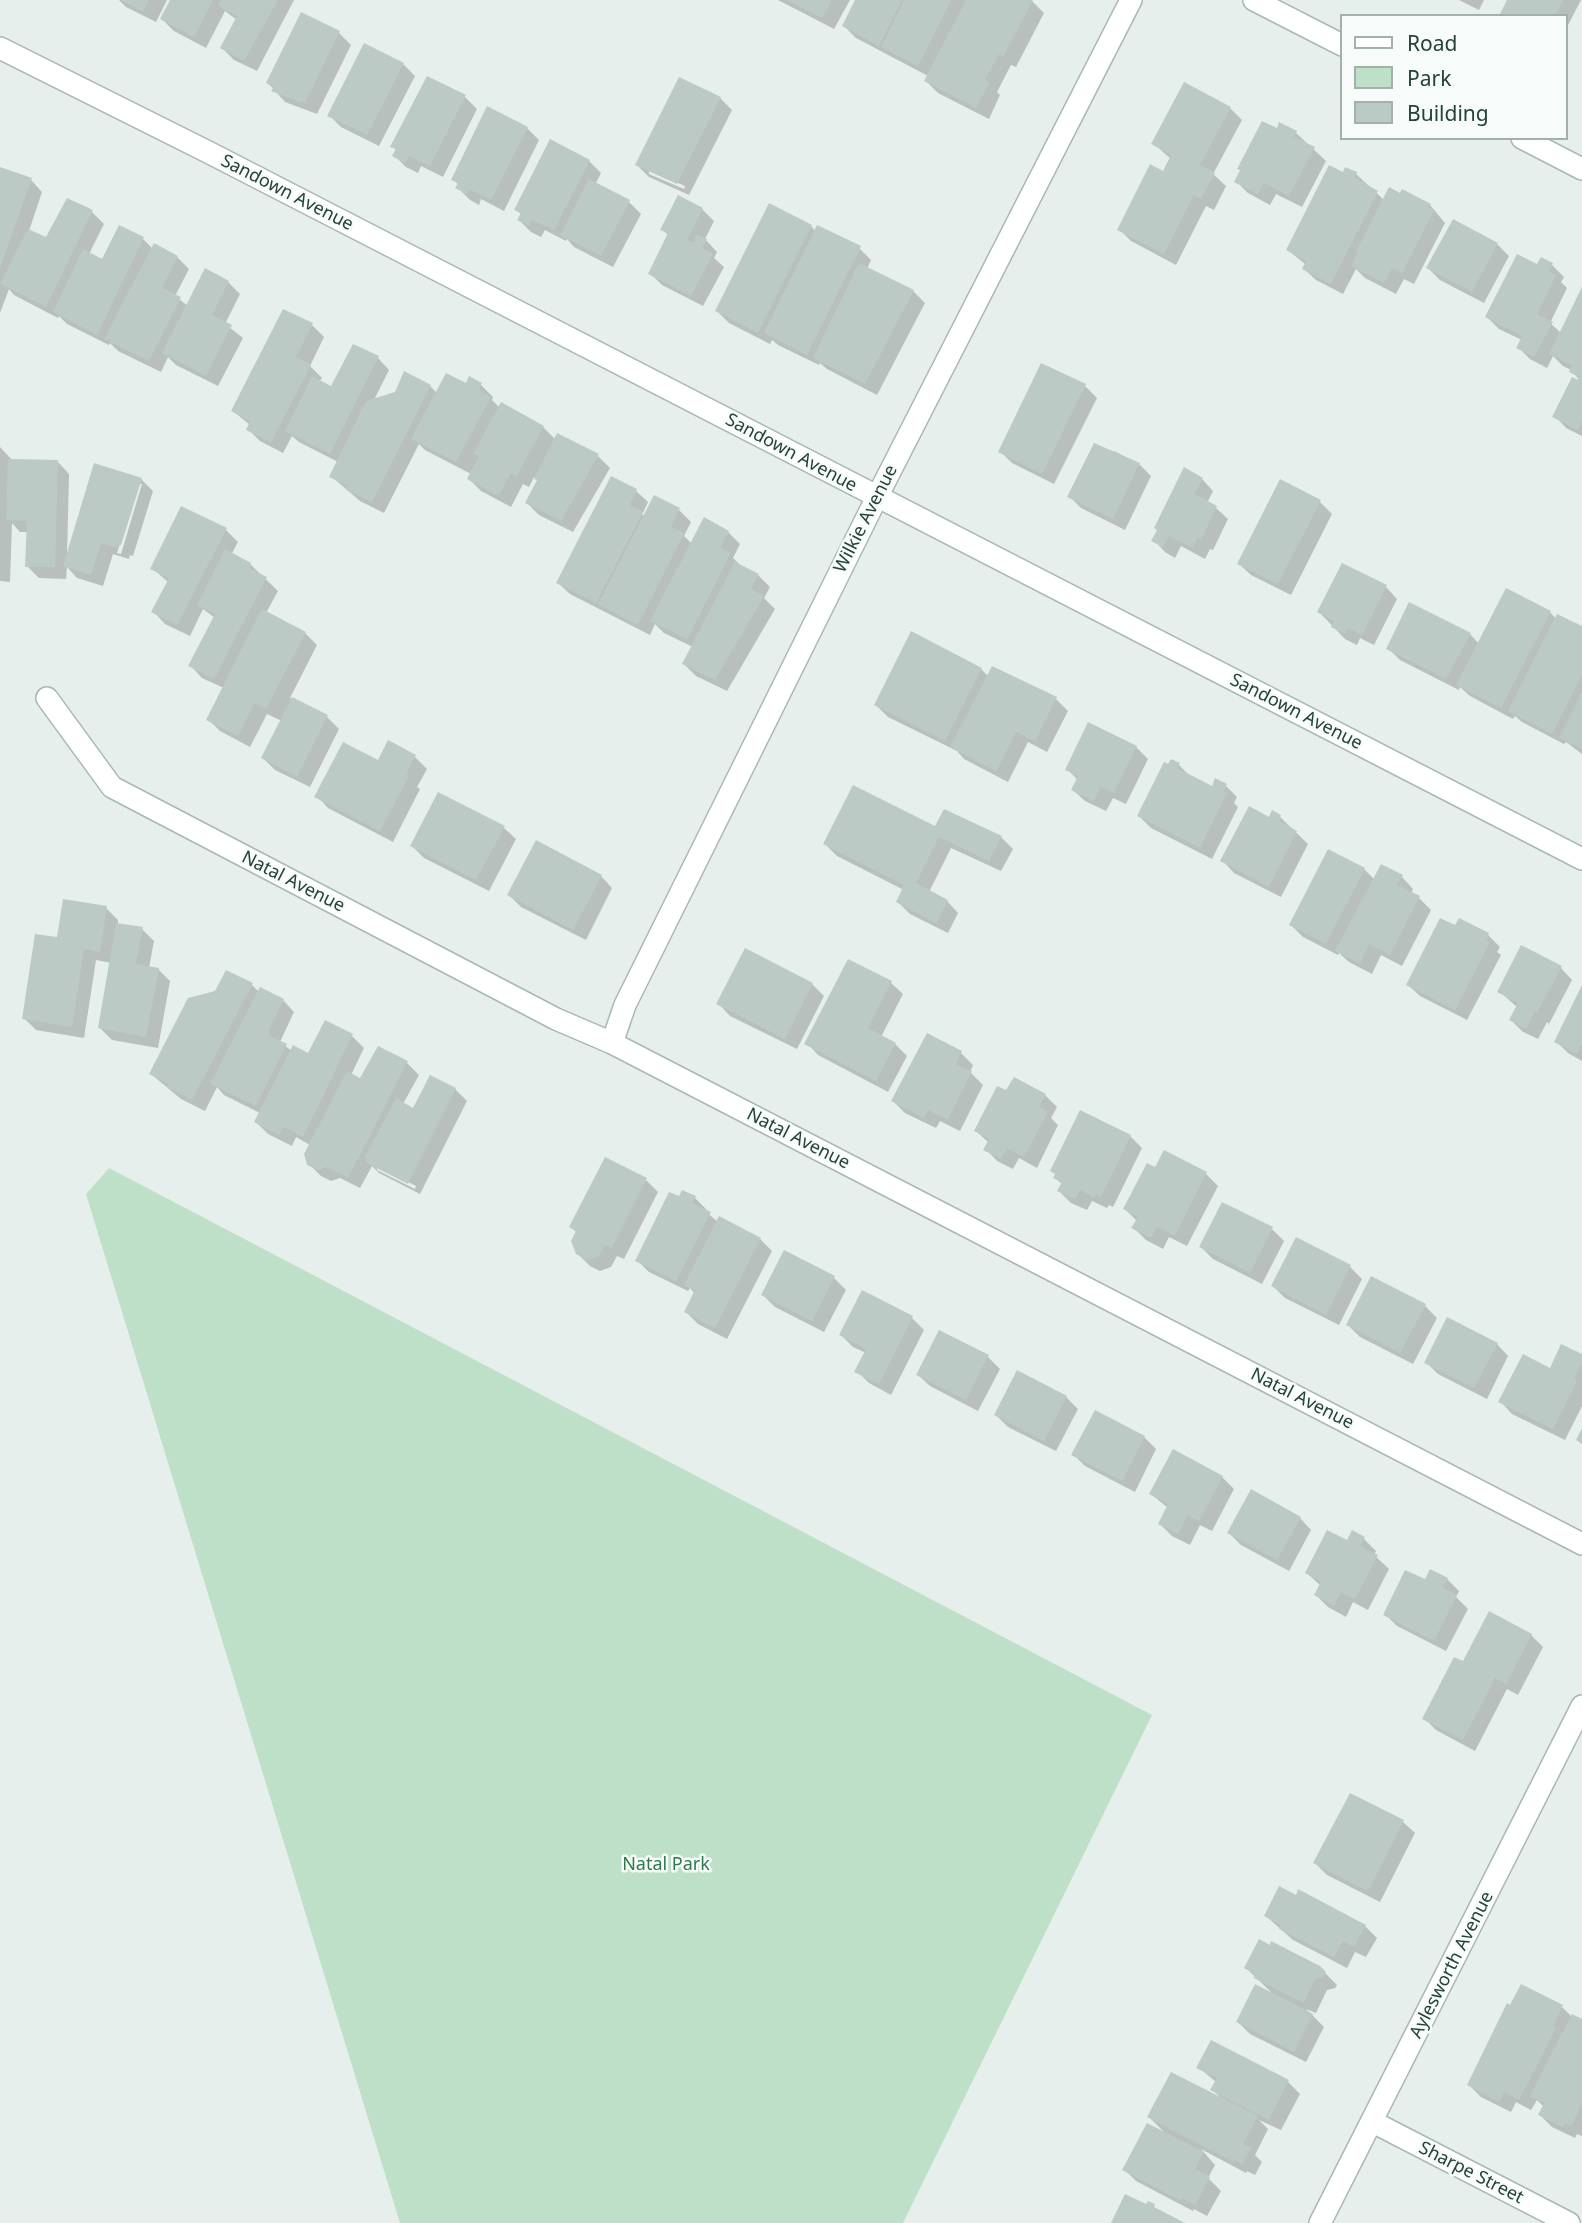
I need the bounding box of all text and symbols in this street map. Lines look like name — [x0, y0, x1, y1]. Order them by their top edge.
legend — [1340, 14, 1568, 140]
text: Road — [1407, 29, 1457, 57]
text: Park — [1407, 64, 1451, 92]
text: Building — [1407, 99, 1489, 127]
street label: Sandown Avenue — [217, 150, 357, 236]
street label: Sandown Avenue — [722, 409, 860, 497]
street label: Wilkie Avenue — [830, 461, 902, 577]
street label: Sandown Avenue — [1226, 669, 1366, 755]
street label: Natal Avenue — [238, 847, 348, 917]
street label: Natal Avenue — [743, 1104, 853, 1174]
street label: Natal Avenue — [1247, 1364, 1357, 1434]
park label: Natal Park — [622, 1854, 710, 1876]
street label: Aylesworth Avenue — [1406, 1888, 1498, 2042]
street label: Sharpe Street — [1415, 2137, 1527, 2209]

